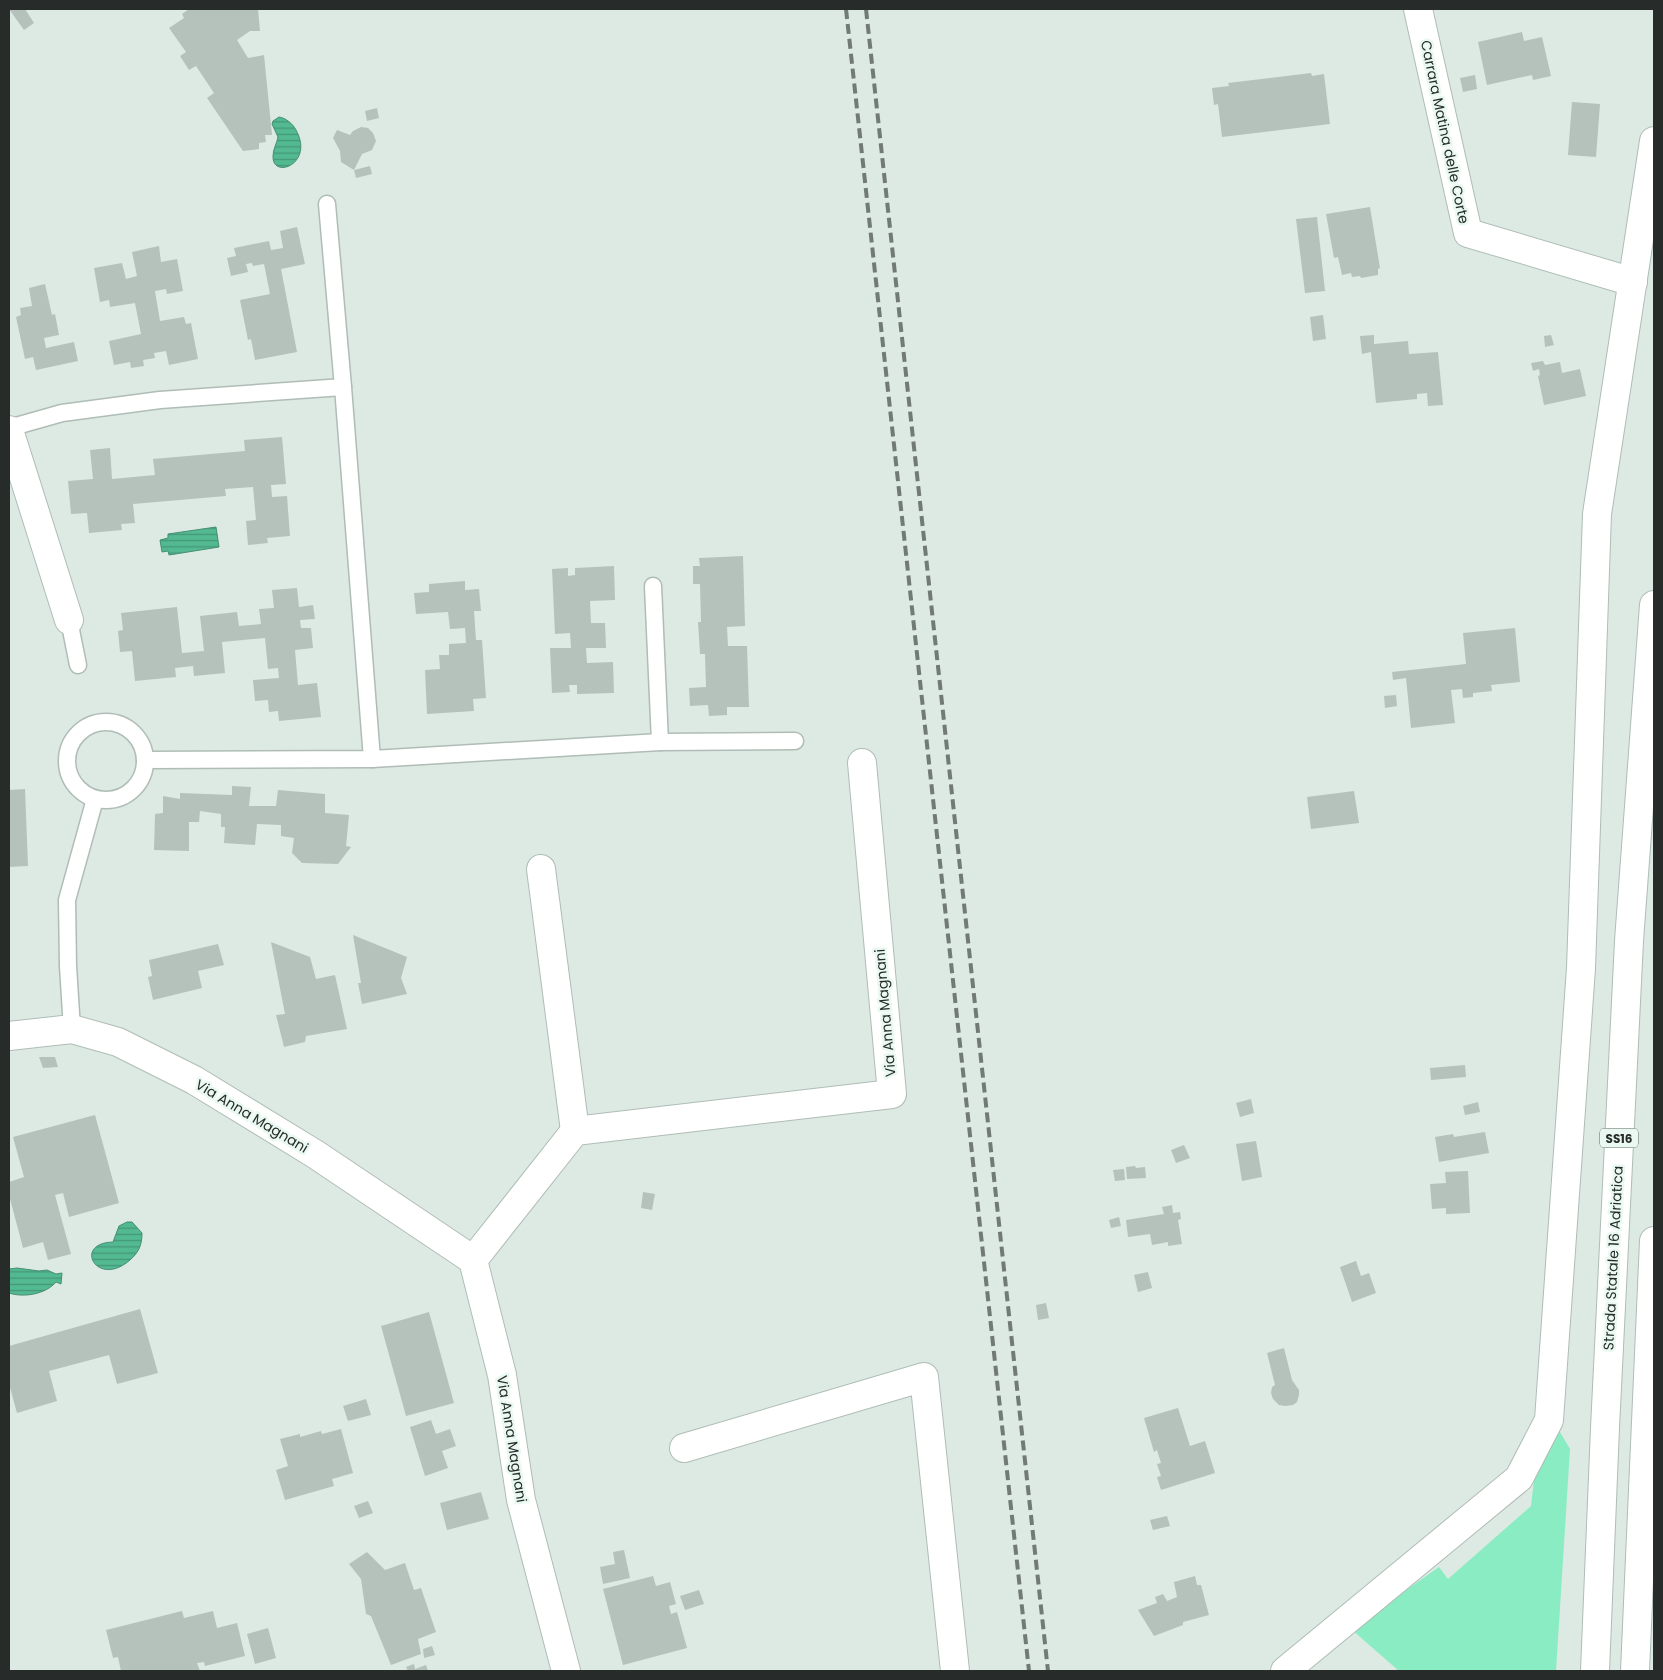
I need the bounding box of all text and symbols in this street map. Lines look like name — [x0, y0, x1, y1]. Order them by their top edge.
street label: Carrara Matina delle Corte — [1416, 38, 1474, 226]
street label: Via Anna Magnani — [869, 948, 901, 1078]
street label: Via Anna Magnani — [192, 1074, 312, 1158]
road number: SS16 — [1600, 1128, 1638, 1148]
street label: Strada Statale 16 Adriatica — [1598, 1165, 1628, 1351]
street label: Via Anna Magnani — [492, 1374, 532, 1504]

